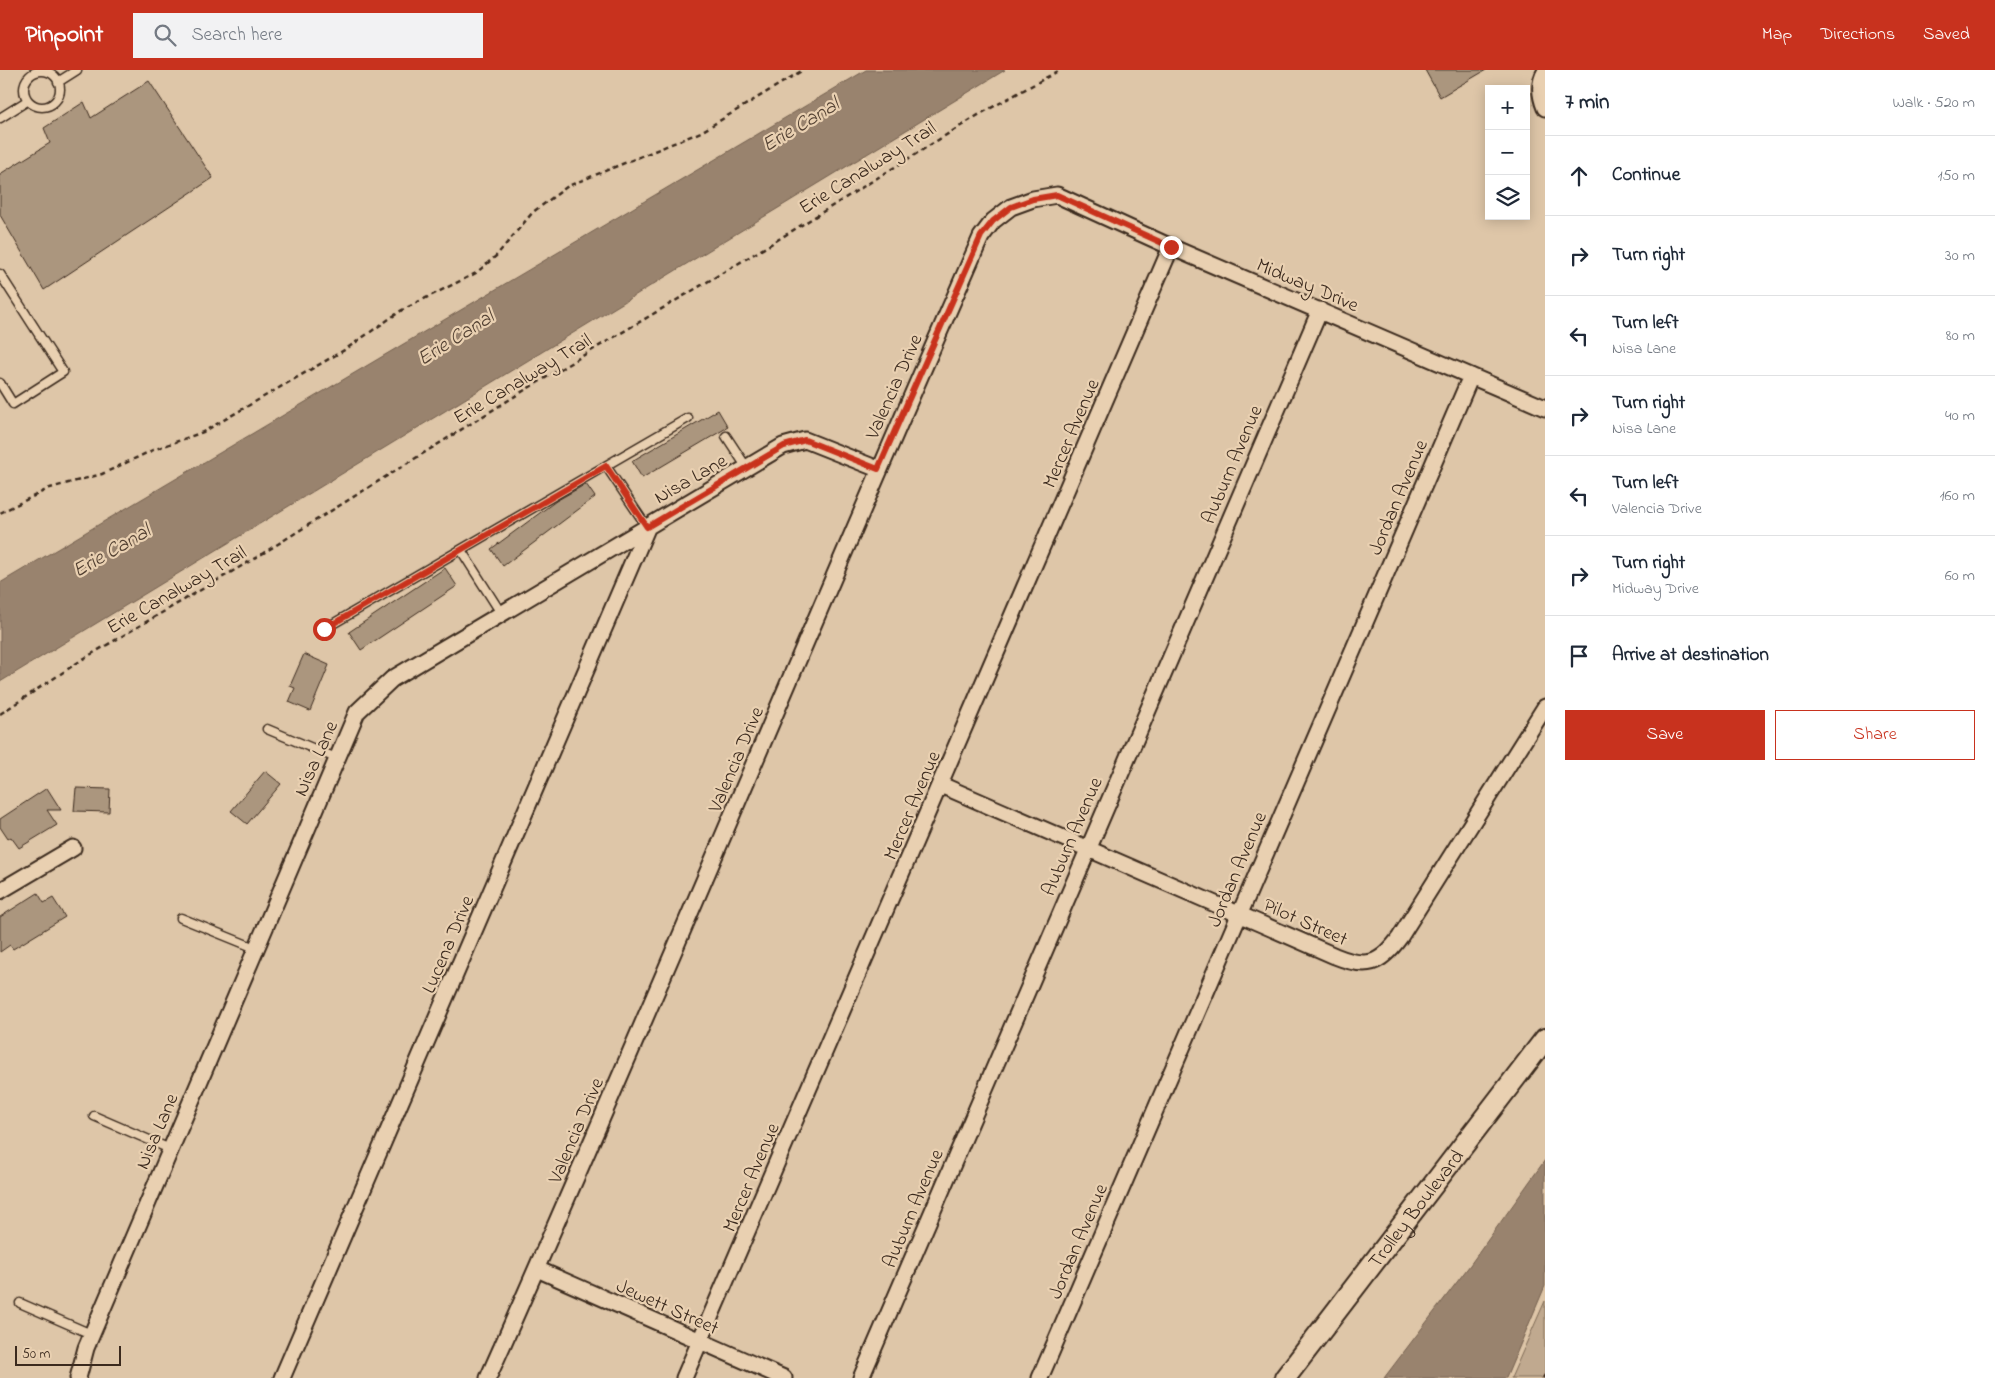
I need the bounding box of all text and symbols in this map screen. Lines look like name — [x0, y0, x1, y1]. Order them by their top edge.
search box — [133, 13, 483, 58]
text: Pinpoint — [25, 18, 103, 53]
icon: search — [151, 21, 179, 49]
text: Search here — [191, 22, 282, 49]
text: Map — [1762, 22, 1792, 48]
text: Directions — [1820, 22, 1895, 48]
text: Saved — [1923, 22, 1970, 48]
map controls — [1485, 85, 1530, 220]
button: + — [1485, 85, 1530, 130]
text: 7 min — [1565, 88, 1609, 118]
water label: Erie Canal — [757, 89, 848, 161]
text: Walk · 520 m — [1892, 91, 1975, 115]
street label: Erie Canalway Trail — [794, 115, 943, 223]
button: − — [1485, 130, 1530, 175]
icon: ahead — [1565, 162, 1593, 190]
text: Continue — [1612, 162, 1680, 189]
text: 150 m — [1937, 164, 1975, 188]
button: layers — [1485, 175, 1530, 220]
route end — [1160, 236, 1183, 259]
icon: right — [1565, 242, 1593, 270]
text: Turn right — [1612, 242, 1685, 269]
text: 30 m — [1945, 244, 1975, 268]
street label: Midway Drive — [1251, 252, 1363, 321]
water label: Erie Canal — [412, 302, 502, 374]
text: Turn left — [1612, 310, 1679, 337]
icon: left — [1565, 322, 1593, 350]
text: 80 m — [1946, 324, 1975, 348]
street label: Erie Canalway Trail — [448, 327, 598, 433]
street label: Valencia Drive — [859, 330, 931, 445]
text: Nisa Lane — [1612, 337, 1676, 361]
street label: Mercer Avenue — [1036, 375, 1108, 493]
text: Turn right — [1612, 390, 1685, 417]
street label: Auburn Avenue — [1195, 401, 1271, 529]
icon: right — [1565, 402, 1593, 430]
text: 40 m — [1945, 404, 1975, 428]
text: Nisa Lane — [1612, 417, 1676, 441]
street label: Jordan Avenue — [1362, 436, 1437, 560]
street label: Nisa Lane — [649, 448, 733, 513]
text: Turn left — [1612, 470, 1679, 497]
icon: left — [1565, 482, 1593, 510]
text: 160 m — [1940, 484, 1975, 508]
text: Valencia Drive — [1612, 497, 1702, 521]
water label: Erie Canal — [67, 516, 159, 586]
street label: Erie Canalway Trail — [102, 539, 253, 643]
text: Turn right — [1612, 550, 1685, 577]
icon: right — [1565, 562, 1593, 590]
text: 60 m — [1945, 564, 1975, 588]
text: Midway Drive — [1612, 577, 1699, 601]
route start — [313, 618, 336, 641]
icon: arrive — [1565, 642, 1593, 670]
text: Arrive at destination — [1612, 642, 1769, 669]
street label: Valencia Drive — [702, 703, 773, 818]
button: Save — [1565, 710, 1765, 760]
button: Share — [1775, 710, 1975, 760]
street label: Nisa Lane — [288, 716, 347, 802]
street label: Mercer Avenue — [877, 747, 949, 865]
street label: Auburn Avenue — [1035, 773, 1111, 901]
street label: Jordan Avenue — [1201, 808, 1276, 932]
street label: Lucena Drive — [416, 891, 483, 999]
street label: Pilot Street — [1258, 892, 1352, 955]
street label: Valencia Drive — [542, 1074, 613, 1189]
street label: Nisa Lane — [129, 1089, 187, 1175]
street label: Mercer Avenue — [716, 1119, 788, 1237]
street label: Trolley Boulevard — [1362, 1144, 1472, 1275]
street label: Auburn Avenue — [876, 1145, 952, 1273]
street label: Jordan Avenue — [1042, 1180, 1117, 1304]
street label: Jewett Street — [611, 1273, 723, 1344]
scale bar — [15, 1343, 121, 1366]
text: 50 m — [22, 1344, 50, 1365]

